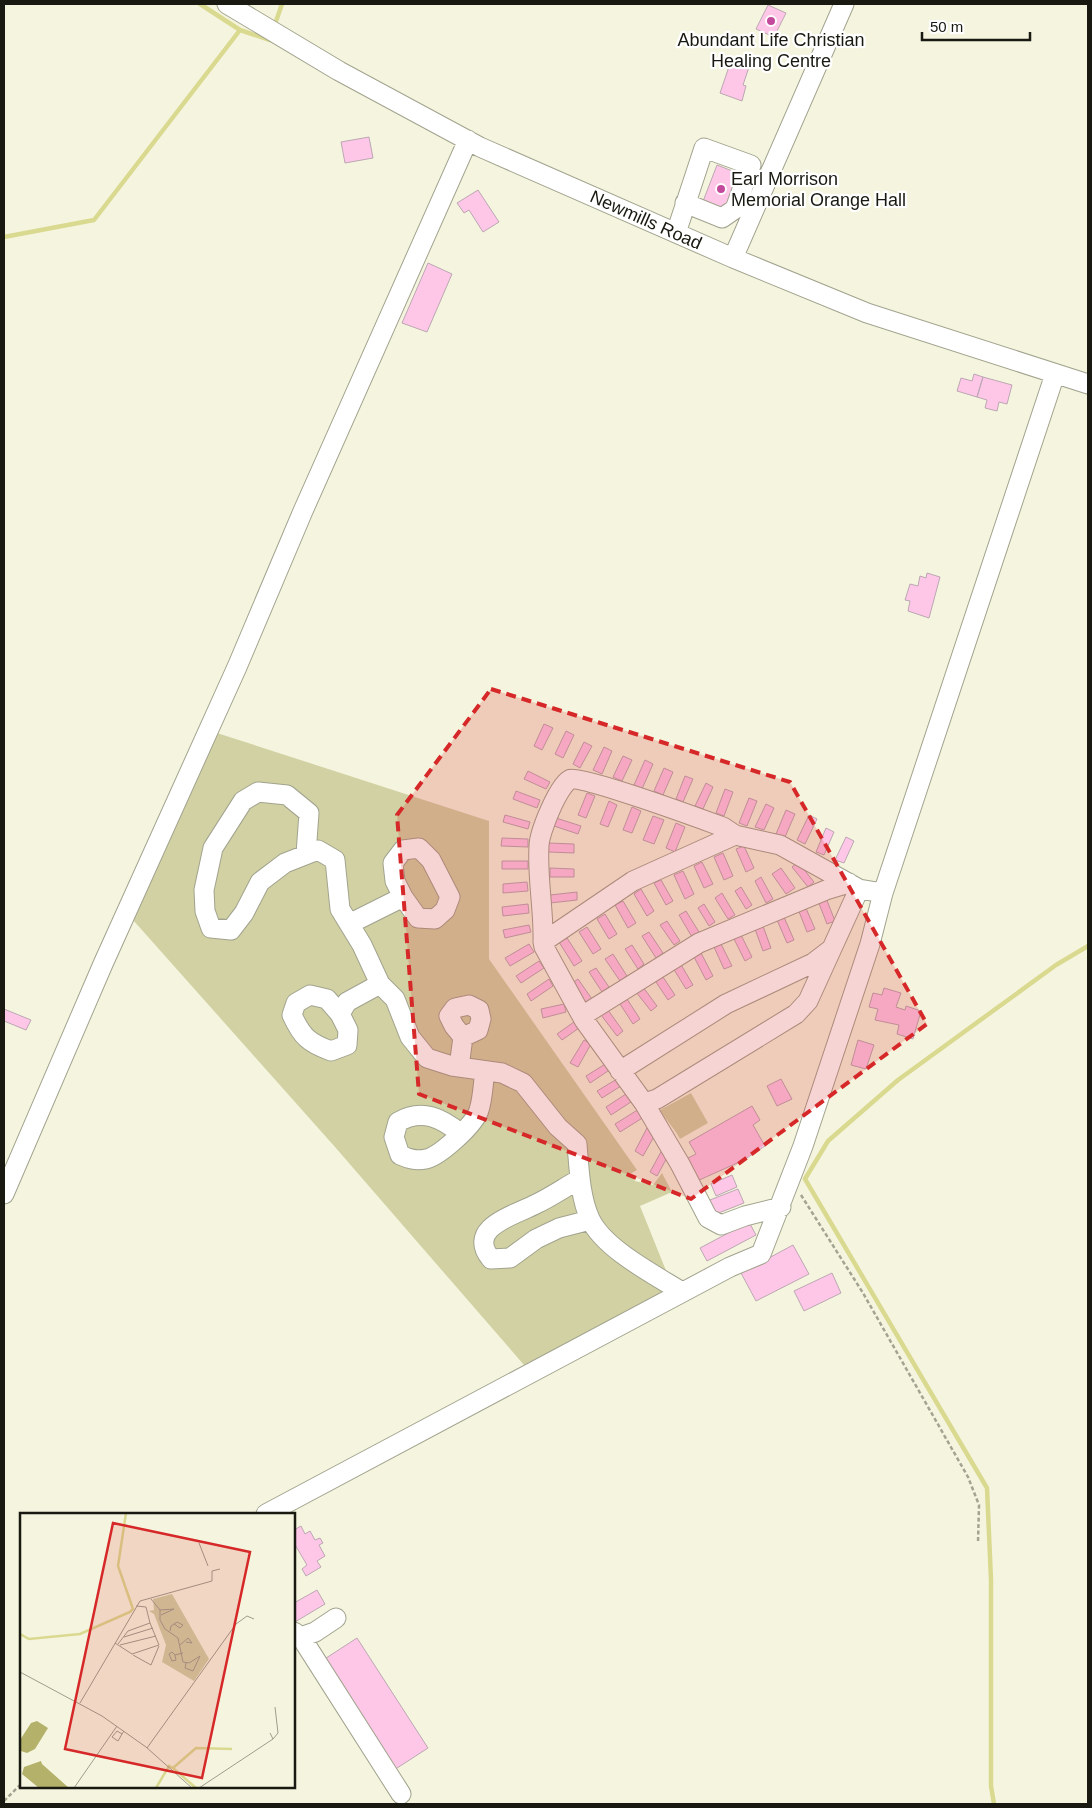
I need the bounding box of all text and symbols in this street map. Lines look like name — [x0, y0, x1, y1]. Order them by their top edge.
scale bar — [922, 10, 1030, 42]
marker: Abundant Life Christian Healing Centre — [765, 15, 777, 27]
text: 50 m — [930, 18, 963, 35]
place label: Abundant Life Christian Healing Centre — [677, 30, 865, 71]
place label: Earl Morrison Memorial Orange Hall — [731, 169, 906, 210]
marker: Earl Morrison Memorial Orange Hall — [715, 183, 727, 195]
street label: Newmills Road — [587, 186, 705, 254]
inset map — [20, 1513, 295, 1788]

